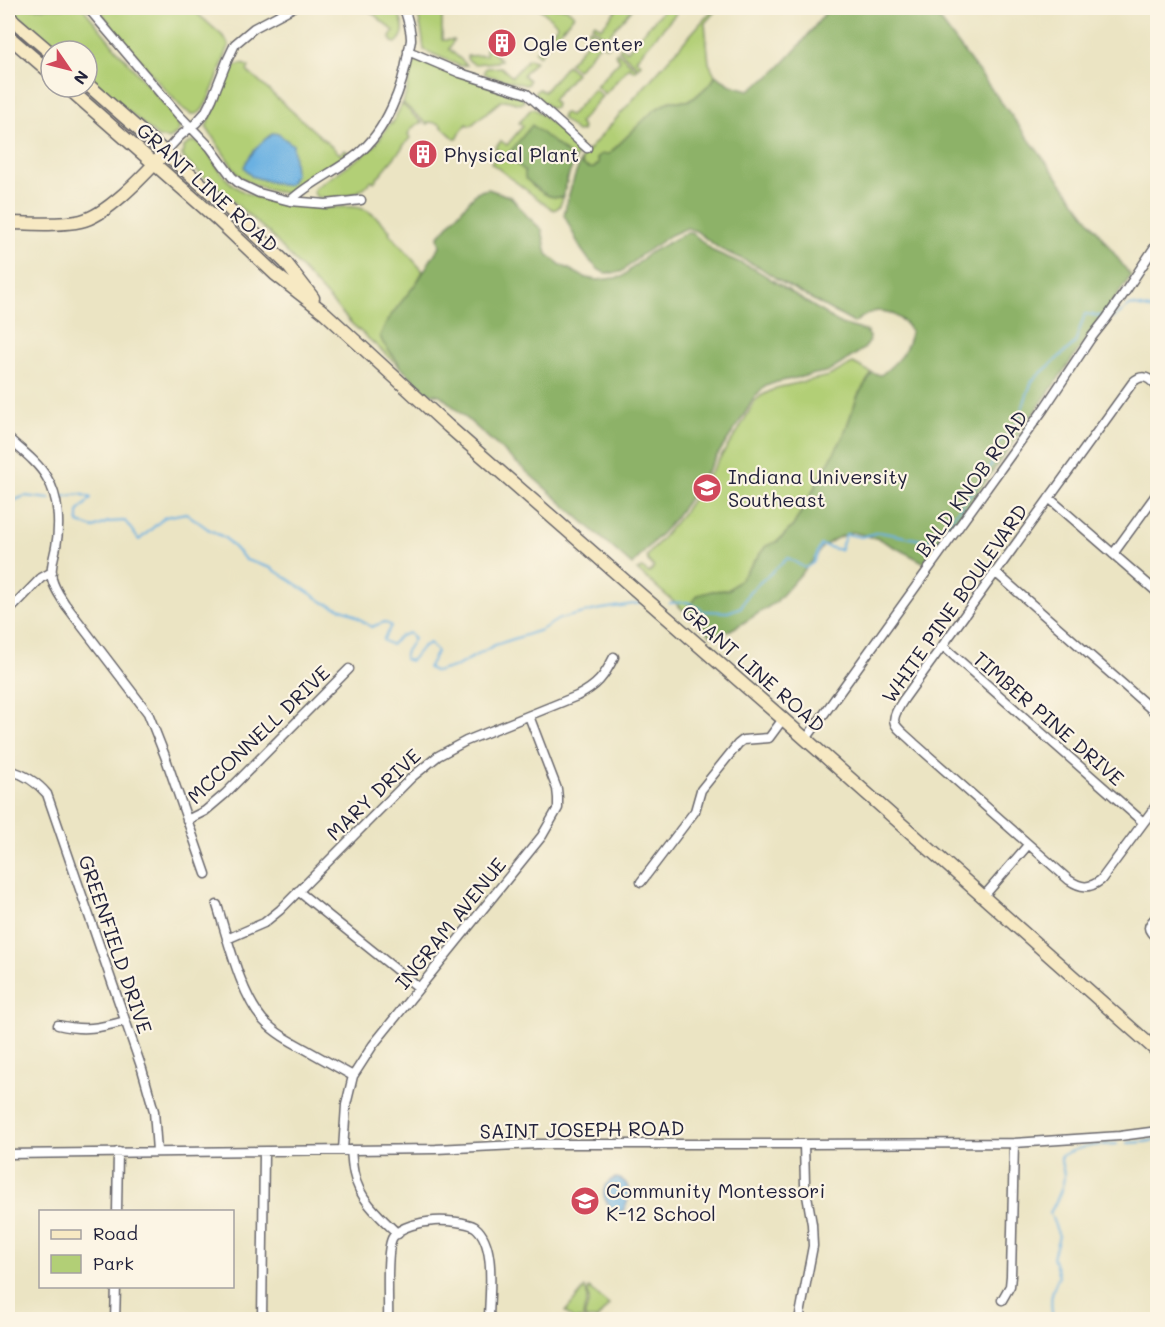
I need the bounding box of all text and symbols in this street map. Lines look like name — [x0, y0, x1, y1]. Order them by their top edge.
building icon: Ogle Center — [486, 27, 518, 59]
place label: Ogle Center — [523, 30, 643, 56]
north arrow — [39, 39, 99, 99]
text: N — [70, 67, 94, 89]
street label: GRANT LINE ROAD — [132, 116, 284, 258]
building icon: Physical Plant — [407, 138, 439, 170]
place label: Physical Plant — [444, 141, 579, 167]
street label: BALD KNOB ROAD — [909, 405, 1033, 561]
place label: Indiana University Southeast — [728, 463, 908, 512]
school or university icon: Indiana University Southeast — [691, 472, 723, 504]
street label: WHITE PINE BOULEVARD — [875, 498, 1033, 708]
street label: GRANT LINE ROAD — [677, 599, 831, 737]
street label: TIMBER PINE DRIVE — [968, 645, 1130, 791]
street label: MCCONNELL DRIVE — [181, 659, 335, 809]
street label: MARY DRIVE — [320, 742, 426, 846]
street label: GREENFIELD DRIVE — [73, 851, 159, 1037]
street label: INGRAM AVENUE — [389, 852, 511, 994]
street label: SAINT JOSEPH ROAD — [479, 1114, 685, 1144]
place label: Community Montessori K-12 School — [606, 1177, 825, 1226]
school or university icon: Community Montessori K-12 School — [569, 1185, 601, 1217]
legend — [39, 1210, 234, 1288]
text: Road — [93, 1221, 138, 1245]
text: Park — [93, 1251, 134, 1275]

